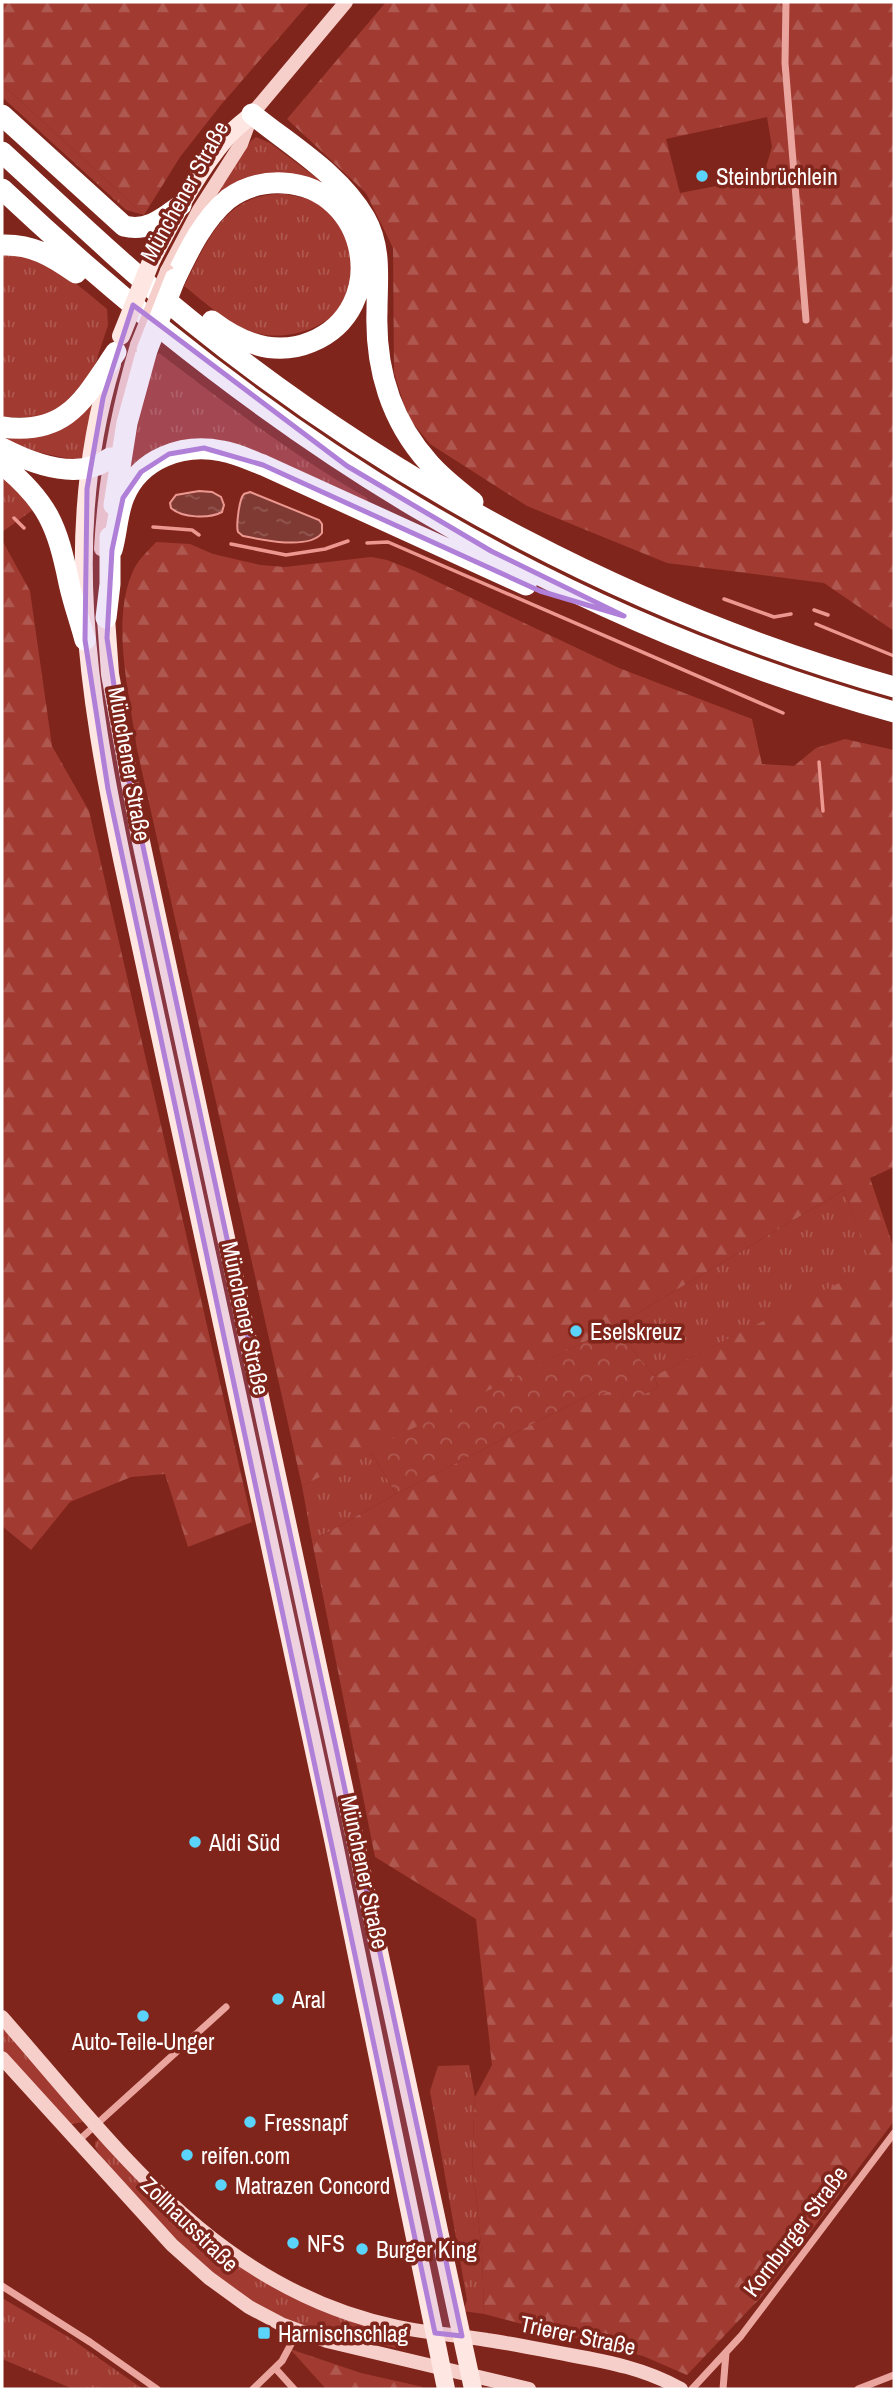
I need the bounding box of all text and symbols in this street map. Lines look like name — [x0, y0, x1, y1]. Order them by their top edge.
street label: Münchener Straße — [133, 115, 235, 267]
place label: Steinbrüchlein — [716, 161, 838, 192]
marker: Steinbrüchlein — [694, 168, 710, 184]
street label: Münchener Straße — [101, 684, 159, 844]
street label: Münchener Straße — [215, 1238, 277, 1398]
place label: Eselskreuz — [590, 1316, 682, 1347]
marker: Eselskreuz — [568, 1323, 584, 1339]
street label: Münchener Straße — [334, 1792, 396, 1952]
place label: Aldi Süd — [208, 1827, 280, 1858]
marker: Aldi Süd — [187, 1834, 203, 1850]
place label: Aral — [291, 1984, 326, 2015]
marker: Aral — [270, 1991, 286, 2007]
marker: Auto-Teile-Unger — [135, 2008, 151, 2024]
place label: Auto-Teile-Unger — [71, 2026, 215, 2057]
place label: Fressnapf — [264, 2107, 349, 2138]
marker: Fressnapf — [242, 2114, 258, 2130]
place label: reifen.com — [201, 2140, 290, 2171]
marker: reifen.com — [179, 2147, 195, 2163]
street label: Kornburger Straße — [736, 2159, 854, 2303]
street label: Zollhausstraße — [134, 2170, 246, 2278]
place label: Matrazen Concord — [235, 2170, 390, 2201]
marker: Matrazen Concord — [213, 2177, 229, 2193]
place label: NFS — [307, 2228, 345, 2259]
place label: Burger King — [376, 2234, 477, 2265]
marker: NFS — [285, 2235, 301, 2251]
marker: Burger King — [354, 2241, 370, 2257]
street label: Trierer Straße — [517, 2308, 639, 2362]
place label: Harnischschlag — [278, 2318, 408, 2349]
marker: Harnischschlag — [256, 2325, 272, 2341]

